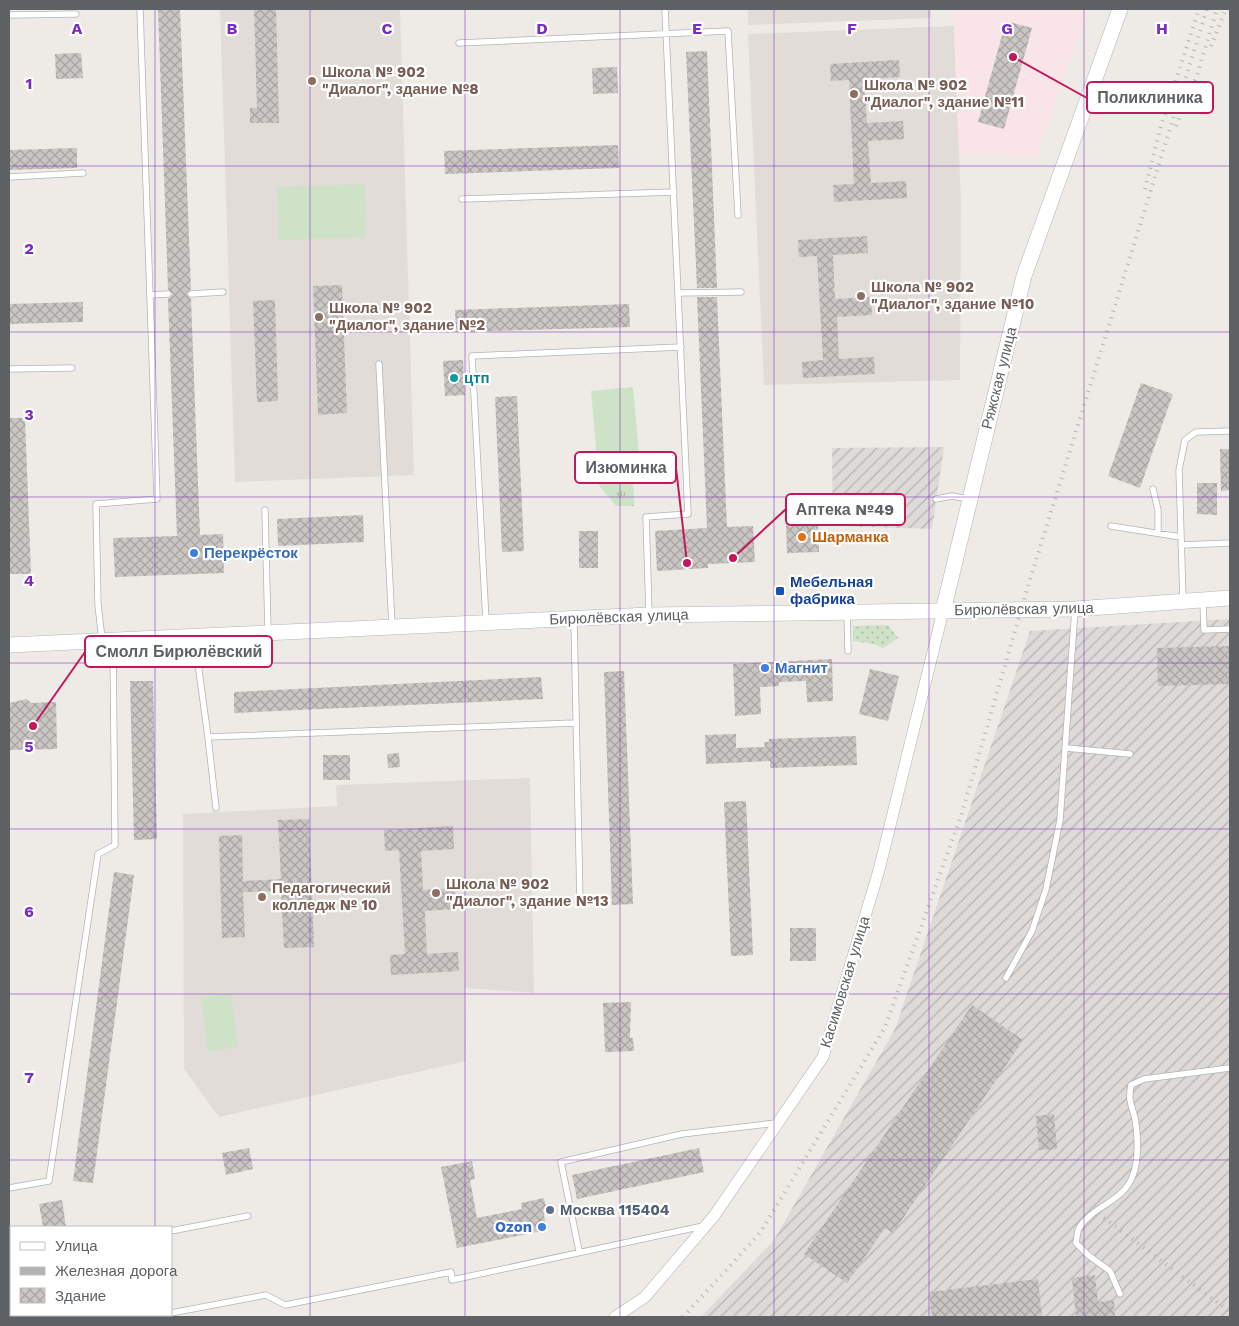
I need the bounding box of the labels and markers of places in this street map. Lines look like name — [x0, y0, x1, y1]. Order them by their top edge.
place label: Школа № 902 "Диалог", здание №8 — [322, 63, 479, 98]
marker: Школа № 902 "Диалог", здание №8 — [306, 75, 318, 87]
place label: Школа № 902 "Диалог", здание №11 — [864, 76, 1024, 111]
callout: Поликлиника — [1087, 82, 1213, 113]
marker: Школа № 902 "Диалог", здание №11 — [848, 88, 860, 100]
place label: Школа № 902 "Диалог", здание №10 — [871, 278, 1034, 313]
marker: Школа № 902 "Диалог", здание №10 — [855, 290, 867, 302]
place label: Школа № 902 "Диалог", здание №2 — [329, 299, 485, 334]
marker: Школа № 902 "Диалог", здание №2 — [313, 311, 325, 323]
place label: цтп — [464, 369, 490, 387]
marker: цтп — [448, 372, 460, 384]
callout: Изюминка — [575, 452, 676, 483]
callout: Аптека №49 — [786, 494, 905, 525]
place label: Шарманка — [812, 528, 889, 546]
marker: Шарманка — [796, 531, 808, 543]
place label: Перекрёсток — [204, 544, 298, 562]
marker: Перекрёсток — [188, 547, 200, 559]
place label: Мебельная фабрика — [790, 573, 873, 608]
marker: Мебельная фабрика — [774, 585, 786, 597]
callout: Смолл Бирюлёвский — [85, 636, 272, 667]
place label: Магнит — [775, 659, 828, 677]
marker: Магнит — [759, 662, 771, 674]
place label: Школа № 902 "Диалог", здание №13 — [446, 875, 609, 910]
place label: Педагогический колледж № 10 — [272, 879, 391, 914]
marker: Школа № 902 "Диалог", здание №13 — [430, 887, 442, 899]
marker: Педагогический колледж № 10 — [256, 891, 268, 903]
place label: Москва 115404 — [560, 1201, 670, 1219]
marker: Москва 115404 — [544, 1204, 556, 1216]
place label: Ozon — [495, 1218, 532, 1236]
marker: Ozon — [536, 1221, 548, 1233]

